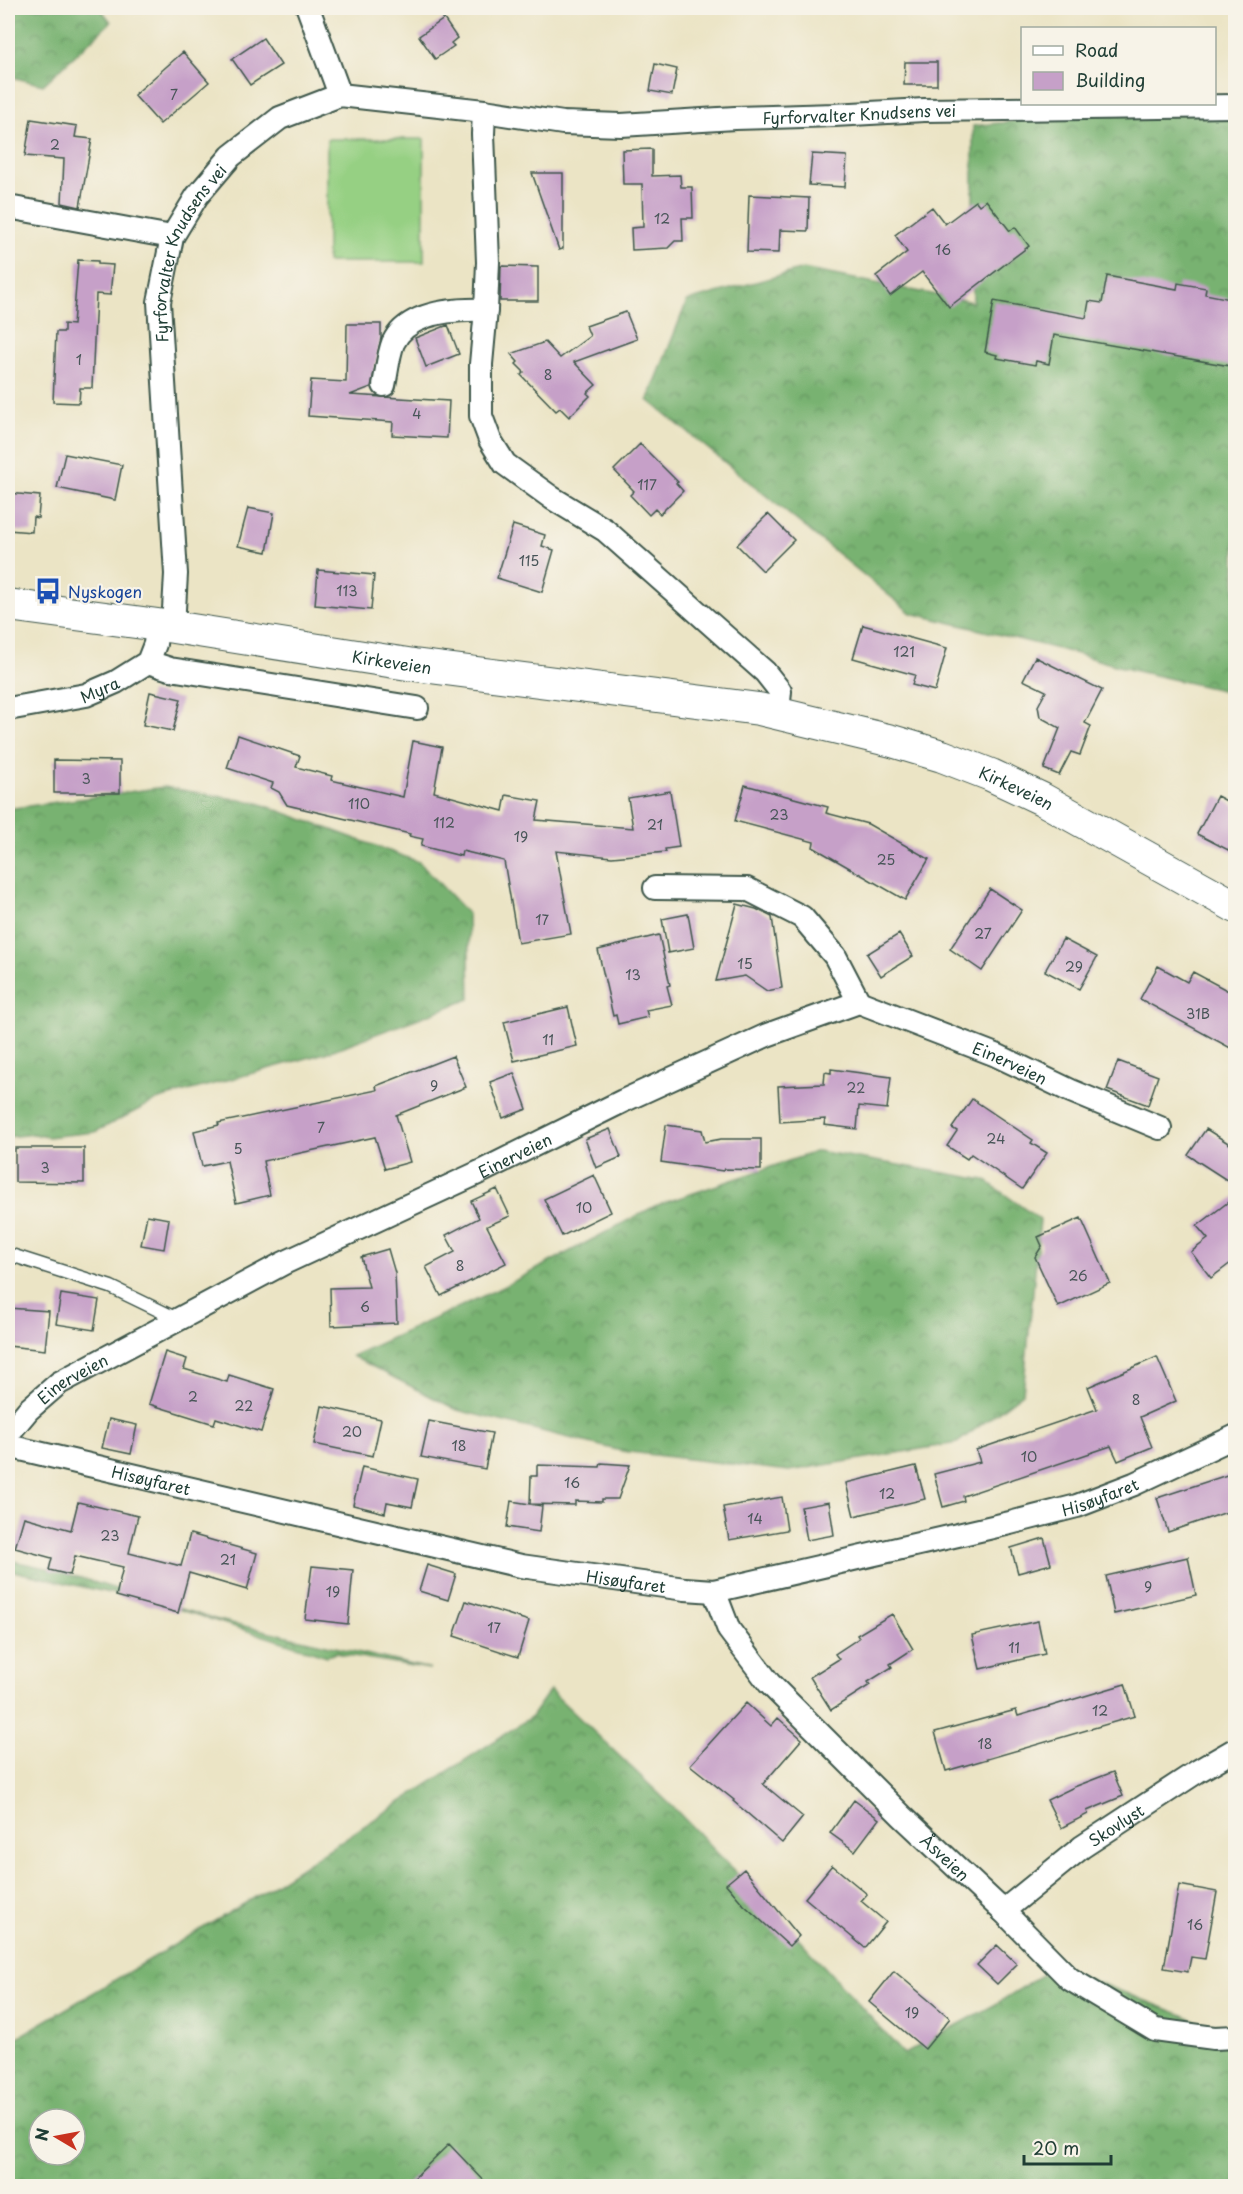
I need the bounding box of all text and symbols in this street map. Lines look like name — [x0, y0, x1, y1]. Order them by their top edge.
legend — [1021, 27, 1216, 105]
text: Road — [1075, 36, 1119, 63]
text: Building — [1075, 66, 1145, 93]
house number: 7 — [170, 84, 178, 105]
street label: Fyrforvalter Knudsens vei — [762, 98, 956, 129]
house number: 2 — [50, 134, 60, 155]
street label: Fyrforvalter Knudsens vei — [147, 158, 231, 343]
house number: 12 — [654, 208, 670, 229]
house number: 16 — [935, 239, 951, 260]
house number: 1 — [76, 349, 82, 370]
house number: 8 — [544, 364, 552, 385]
house number: 4 — [412, 403, 422, 424]
house number: 117 — [637, 474, 657, 495]
house number: 115 — [519, 550, 539, 571]
bus stop icon: Nyskogen — [33, 576, 63, 606]
place label: Nyskogen — [68, 579, 142, 603]
house number: 113 — [336, 580, 358, 601]
house number: 121 — [893, 641, 915, 662]
street label: Kirkeveien — [351, 643, 433, 679]
street label: Myra — [76, 670, 123, 708]
street label: Kirkeveien — [976, 760, 1058, 815]
house number: 3 — [81, 768, 91, 789]
house number: 110 — [348, 793, 370, 814]
house number: 23 — [770, 804, 788, 825]
house number: 112 — [433, 812, 455, 833]
house number: 21 — [647, 814, 663, 835]
house number: 19 — [514, 826, 528, 847]
house number: 25 — [877, 849, 895, 870]
house number: 17 — [535, 909, 549, 930]
house number: 27 — [974, 923, 992, 944]
house number: 15 — [737, 953, 753, 974]
house number: 29 — [1065, 956, 1083, 977]
house number: 13 — [625, 964, 641, 985]
house number: 31B — [1186, 1003, 1210, 1024]
house number: 11 — [542, 1029, 554, 1050]
street label: Einerveien — [969, 1035, 1051, 1090]
house number: 9 — [430, 1075, 438, 1096]
house number: 22 — [847, 1077, 865, 1098]
house number: 7 — [317, 1117, 325, 1138]
street label: Einerveien — [474, 1126, 556, 1183]
house number: 24 — [987, 1128, 1005, 1149]
house number: 5 — [233, 1138, 243, 1159]
house number: 3 — [40, 1157, 50, 1178]
house number: 10 — [576, 1197, 592, 1218]
house number: 8 — [456, 1255, 464, 1276]
house number: 26 — [1068, 1265, 1088, 1286]
house number: 6 — [360, 1296, 370, 1317]
street label: Einerveien — [31, 1347, 112, 1409]
house number: 2 — [188, 1386, 198, 1407]
house number: 8 — [1132, 1389, 1140, 1410]
house number: 22 — [235, 1395, 253, 1416]
house number: 20 — [342, 1421, 362, 1442]
house number: 18 — [451, 1435, 467, 1456]
house number: 10 — [1021, 1446, 1037, 1467]
street label: Hisøyfaret — [109, 1459, 193, 1500]
street label: Hisøyfaret — [1059, 1471, 1143, 1521]
house number: 16 — [564, 1472, 580, 1493]
house number: 12 — [879, 1483, 895, 1504]
house number: 14 — [747, 1508, 763, 1529]
house number: 23 — [101, 1525, 119, 1546]
house number: 21 — [220, 1549, 236, 1570]
street label: Hisøyfaret — [585, 1563, 668, 1598]
house number: 9 — [1144, 1576, 1152, 1597]
house number: 19 — [326, 1581, 340, 1602]
house number: 17 — [487, 1617, 501, 1638]
house number: 11 — [1008, 1637, 1020, 1658]
house number: 12 — [1092, 1700, 1108, 1721]
house number: 18 — [977, 1733, 993, 1754]
street label: Skovlyst — [1083, 1798, 1148, 1852]
street label: Åsveien — [916, 1828, 975, 1886]
house number: 16 — [1187, 1914, 1203, 1935]
house number: 19 — [905, 2002, 919, 2023]
north arrow — [27, 2107, 87, 2167]
text: N — [28, 2126, 54, 2143]
scale bar — [1024, 2128, 1111, 2166]
text: 20 m — [1033, 2134, 1079, 2161]

